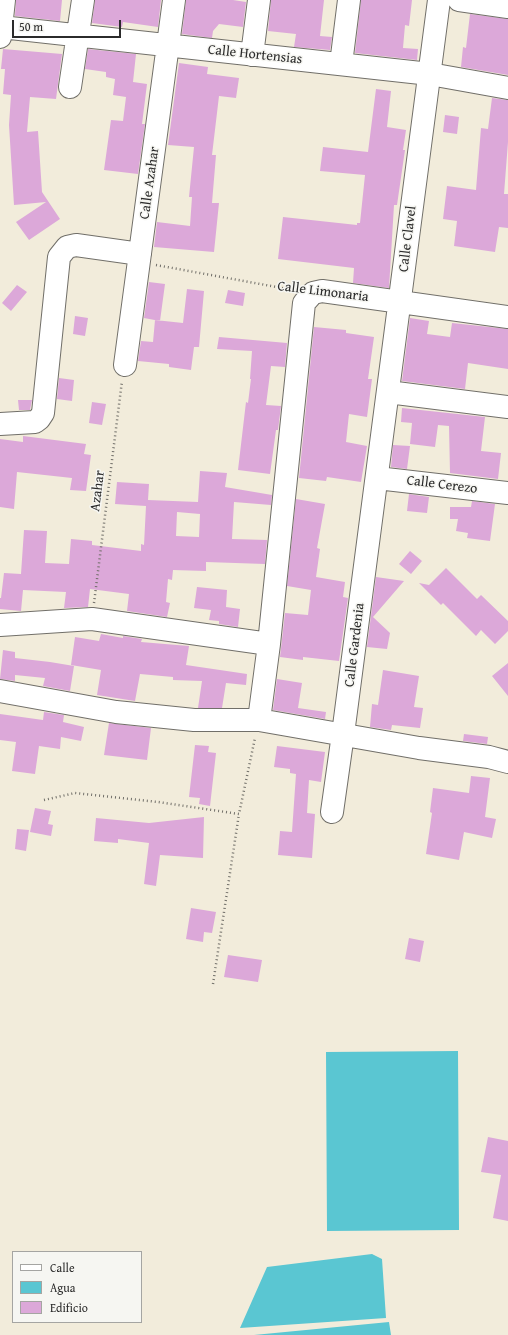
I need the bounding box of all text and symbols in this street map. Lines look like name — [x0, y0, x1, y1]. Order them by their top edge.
scale bar — [14, 12, 123, 38]
text: 50 m — [19, 18, 43, 35]
street label: Calle Hortensias — [207, 42, 303, 68]
street label: Calle Azahar — [137, 146, 163, 220]
street label: Calle Clavel — [396, 205, 420, 273]
street label: Calle Limonaria — [276, 278, 370, 306]
street label: Azahar — [87, 469, 109, 513]
street label: Calle Cerezo — [406, 472, 478, 498]
street label: Calle Gardenia — [342, 602, 368, 688]
legend — [12, 1251, 142, 1323]
text: Calle — [50, 1259, 75, 1276]
text: Agua — [50, 1279, 75, 1296]
text: Edificio — [50, 1299, 88, 1316]

